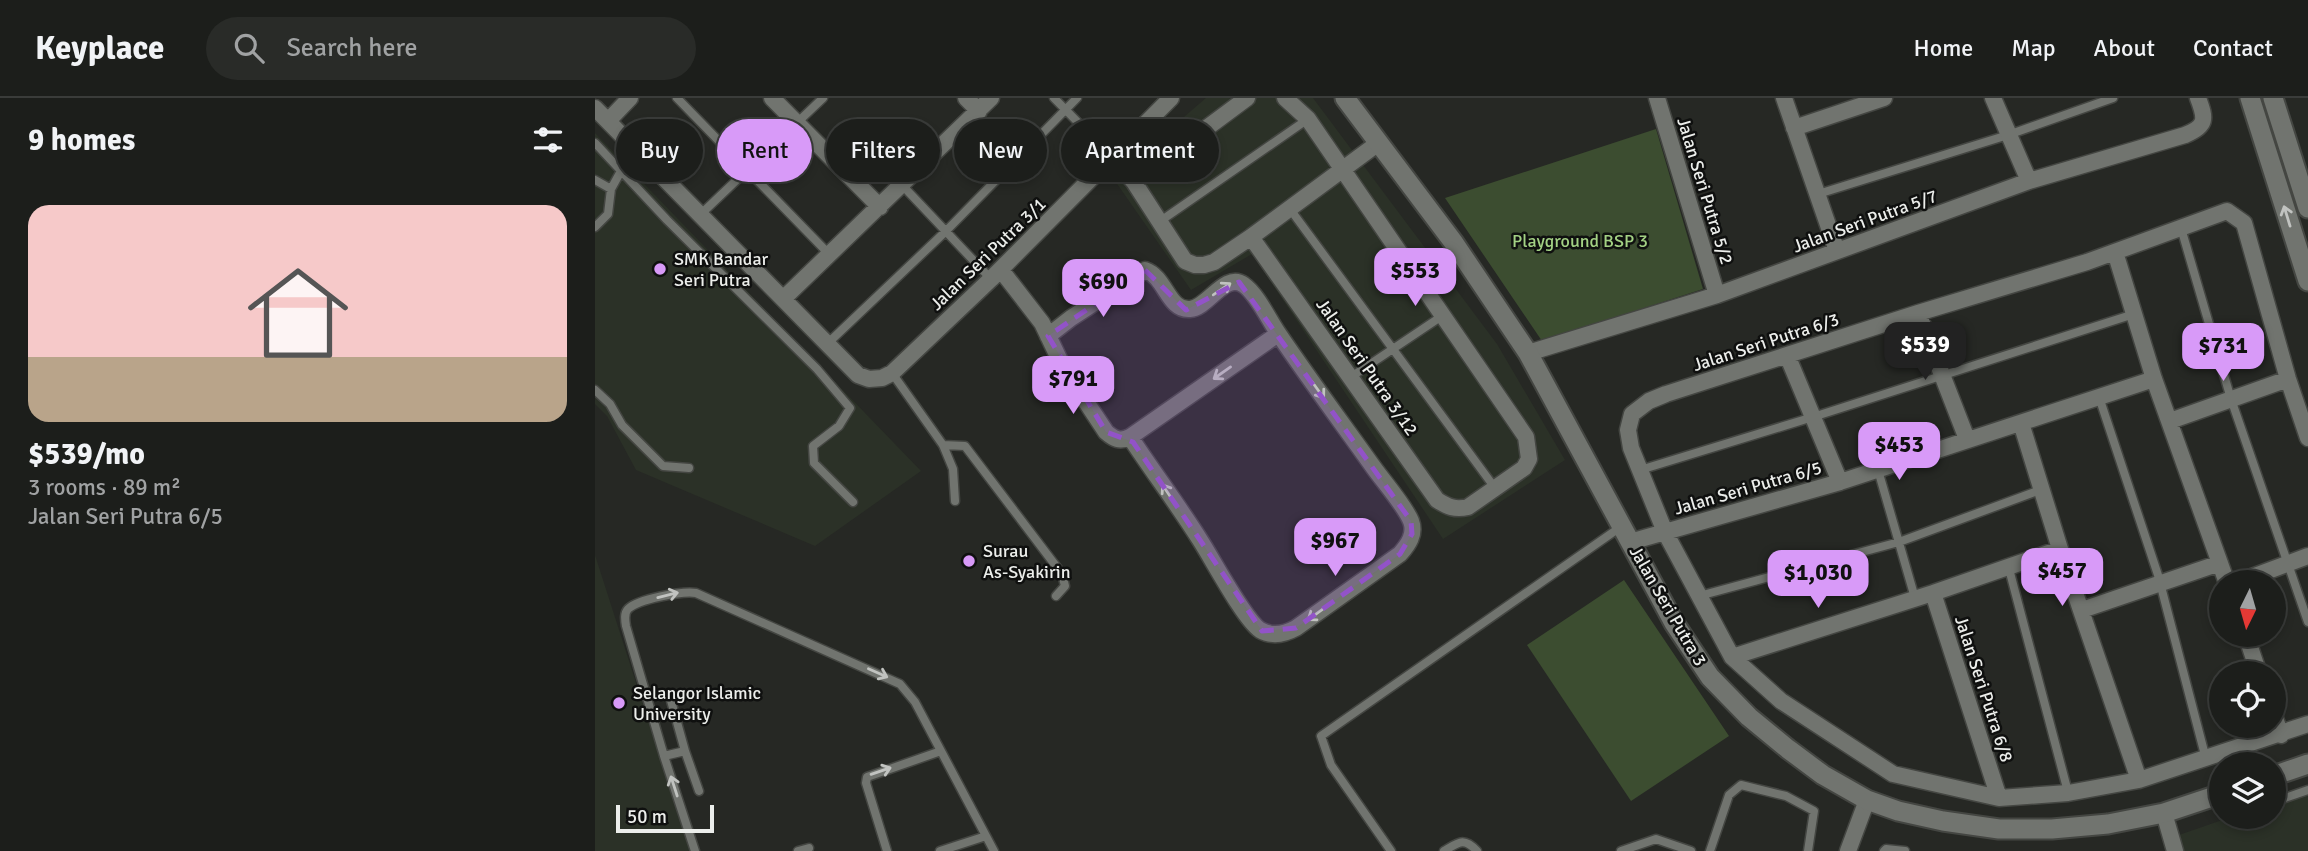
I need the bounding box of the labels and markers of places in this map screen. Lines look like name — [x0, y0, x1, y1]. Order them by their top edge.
place label: SMK Bandar Seri Putra — [674, 248, 769, 291]
pin: $553 — [1374, 248, 1456, 308]
pin: $690 — [1062, 260, 1144, 319]
marker: SMK Bandar Seri Putra — [652, 261, 668, 277]
pin: $539 — [1884, 322, 1966, 382]
pin: $731 — [2182, 324, 2264, 383]
pin: $791 — [1032, 356, 1114, 416]
pin: $453 — [1858, 422, 1940, 482]
pin: $967 — [1294, 518, 1376, 578]
place label: Surau As-Syakirin — [983, 540, 1071, 583]
pin: $457 — [2021, 548, 2103, 608]
pin: $1,030 — [1761, 550, 1875, 610]
marker: Surau As-Syakirin — [961, 553, 977, 569]
place label: Selangor Islamic University — [633, 682, 761, 725]
marker: Selangor Islamic University — [611, 695, 627, 711]

